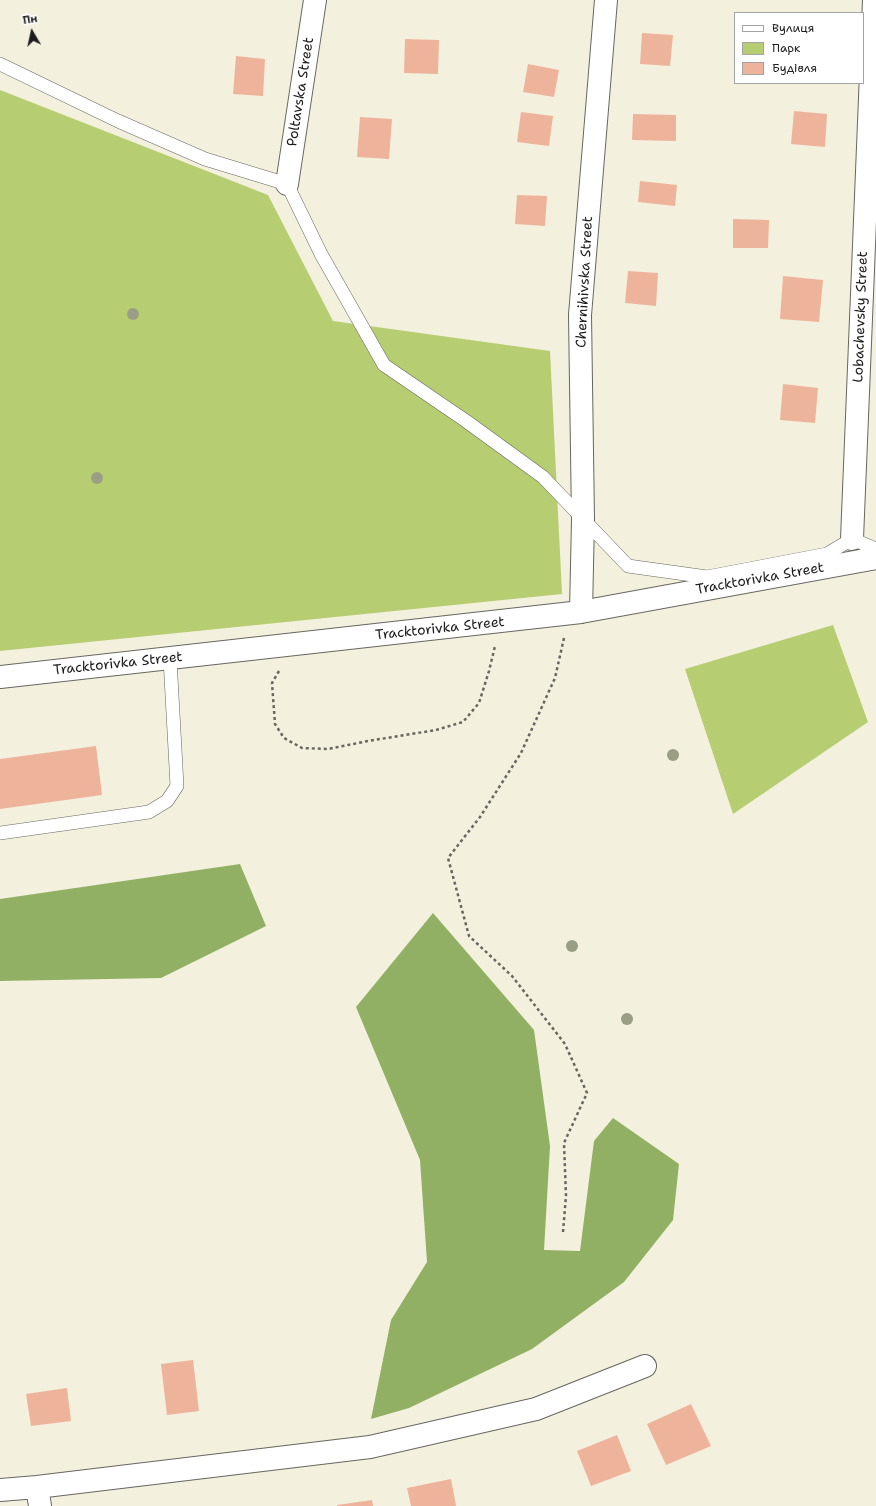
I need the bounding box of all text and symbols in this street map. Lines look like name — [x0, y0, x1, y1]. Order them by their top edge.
text: Пн — [22, 11, 38, 28]
north arrow — [12, 12, 52, 52]
legend — [734, 12, 864, 84]
text: Вулиця — [772, 20, 814, 36]
street label: Poltavska Street — [284, 36, 318, 148]
text: Парк — [772, 40, 800, 56]
text: Будівля — [772, 60, 817, 76]
street label: Chernihivska Street — [573, 216, 597, 348]
street label: Lobachevsky Street — [850, 251, 872, 383]
street label: Tracktorivka Street — [695, 559, 825, 599]
street label: Tracktorivka Street — [375, 614, 505, 644]
street label: Tracktorivka Street — [53, 649, 183, 679]

